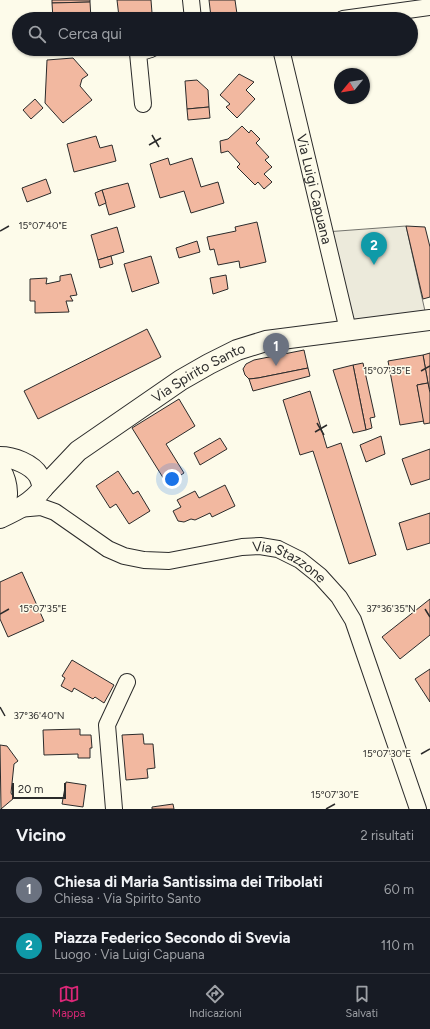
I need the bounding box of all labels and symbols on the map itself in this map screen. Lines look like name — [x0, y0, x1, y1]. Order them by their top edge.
north arrow — [334, 68, 370, 104]
street label: Via Luigi Capuana — [293, 133, 335, 246]
text: 15°07'40"E — [18, 219, 68, 232]
pin: 2 — [361, 232, 387, 265]
pin: 1 — [263, 333, 289, 366]
street label: Via Spirito Santo — [149, 340, 247, 407]
text: 15°07'35"E — [363, 364, 411, 377]
your location — [162, 469, 182, 489]
street label: Via Stazzone — [252, 538, 330, 587]
text: 15°07'35"E — [19, 602, 67, 615]
text: 37°36'35"N — [366, 602, 416, 615]
text: 37°36'40"N — [13, 709, 65, 722]
text: 15°07'30"E — [363, 747, 411, 760]
scale bar — [12, 781, 66, 800]
text: 15°07'30"E — [311, 788, 359, 801]

